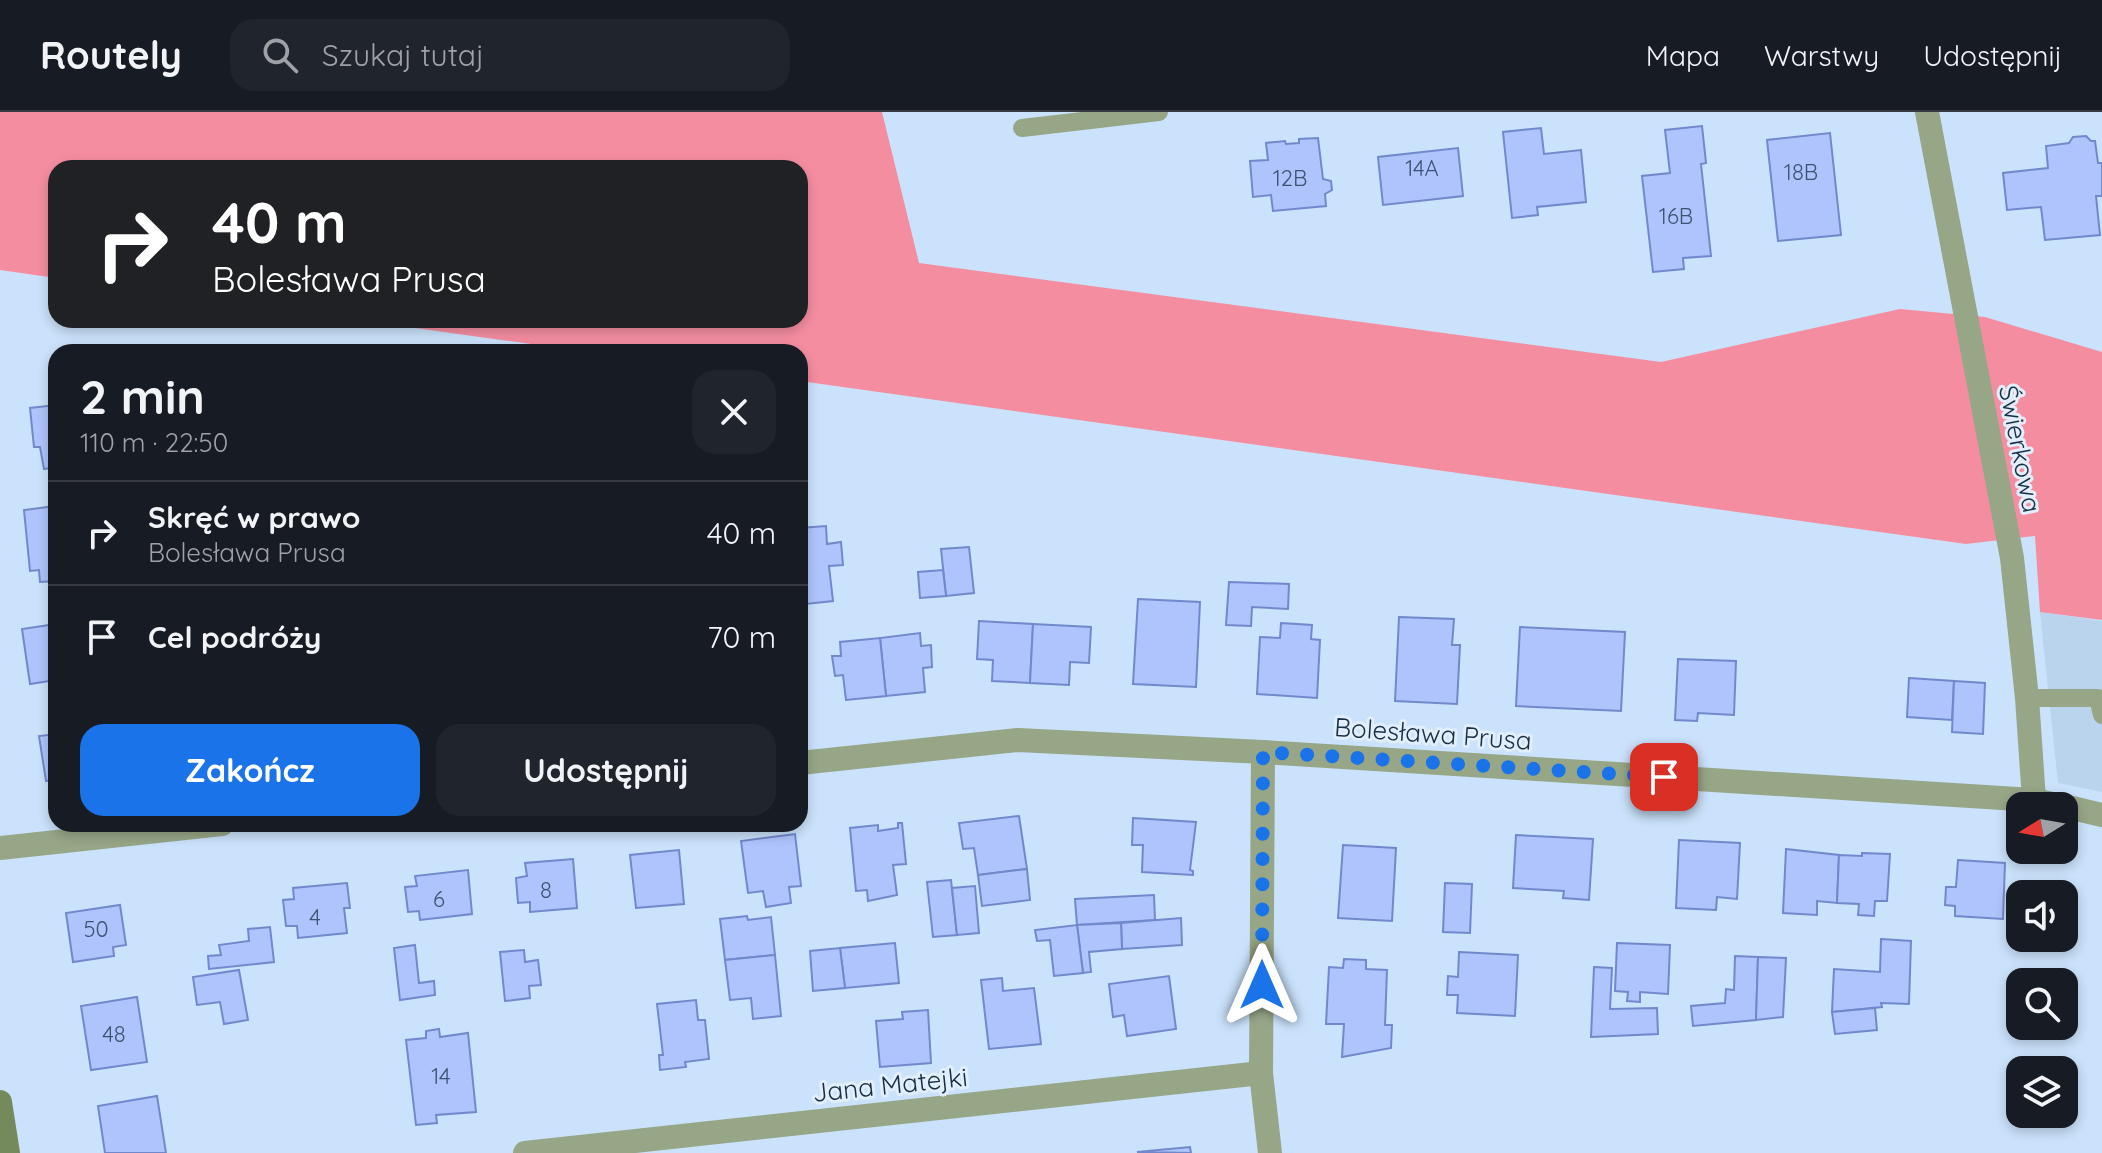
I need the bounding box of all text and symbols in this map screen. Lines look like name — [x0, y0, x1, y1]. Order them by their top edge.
search box — [230, 19, 790, 91]
text: Routely — [40, 31, 182, 79]
icon: search — [258, 33, 302, 77]
text: Szukaj tutaj — [322, 36, 484, 74]
text: Mapa — [1646, 38, 1720, 73]
text: Warstwy — [1764, 38, 1879, 73]
text: Udostępnij — [1923, 38, 2062, 73]
house number: 14A — [1405, 154, 1439, 182]
house number: 18B — [1784, 158, 1818, 186]
house number: 12B — [1273, 164, 1307, 192]
text: 40 m — [212, 187, 347, 257]
icon: right — [80, 192, 184, 296]
house number: 16B — [1659, 202, 1693, 230]
text: Bolesława Prusa — [212, 256, 486, 301]
text: 2 min — [80, 366, 205, 426]
button: close — [692, 370, 776, 454]
street label: Świerkowa — [1992, 382, 2049, 515]
text: 110 m · 22:50 — [80, 426, 228, 459]
text: Skręć w prawo — [148, 498, 360, 536]
icon: right — [80, 511, 124, 555]
text: 40 m — [707, 514, 776, 552]
text: Bolesława Prusa — [148, 536, 346, 569]
icon: arrive — [80, 615, 124, 659]
text: Cel podróży — [148, 618, 321, 656]
text: 70 m — [707, 618, 776, 656]
street label: Bolesława Prusa — [1333, 710, 1533, 757]
button: Zakończ — [80, 724, 420, 816]
button: Udostępnij — [436, 724, 776, 816]
pin — [1630, 743, 1698, 811]
icon: arrive — [1642, 755, 1686, 799]
north arrow — [2006, 792, 2078, 864]
map controls — [2006, 792, 2078, 1128]
house number: 8 — [540, 876, 552, 904]
button: sound — [2006, 880, 2078, 952]
house number: 6 — [433, 885, 445, 913]
house number: 4 — [309, 903, 321, 931]
house number: 50 — [83, 915, 109, 943]
position arrow — [1220, 943, 1304, 1027]
button: search — [2006, 968, 2078, 1040]
house number: 48 — [102, 1020, 126, 1048]
button: layers — [2006, 1056, 2078, 1128]
street label: Jana Matejki — [811, 1060, 969, 1109]
house number: 14 — [431, 1062, 451, 1090]

